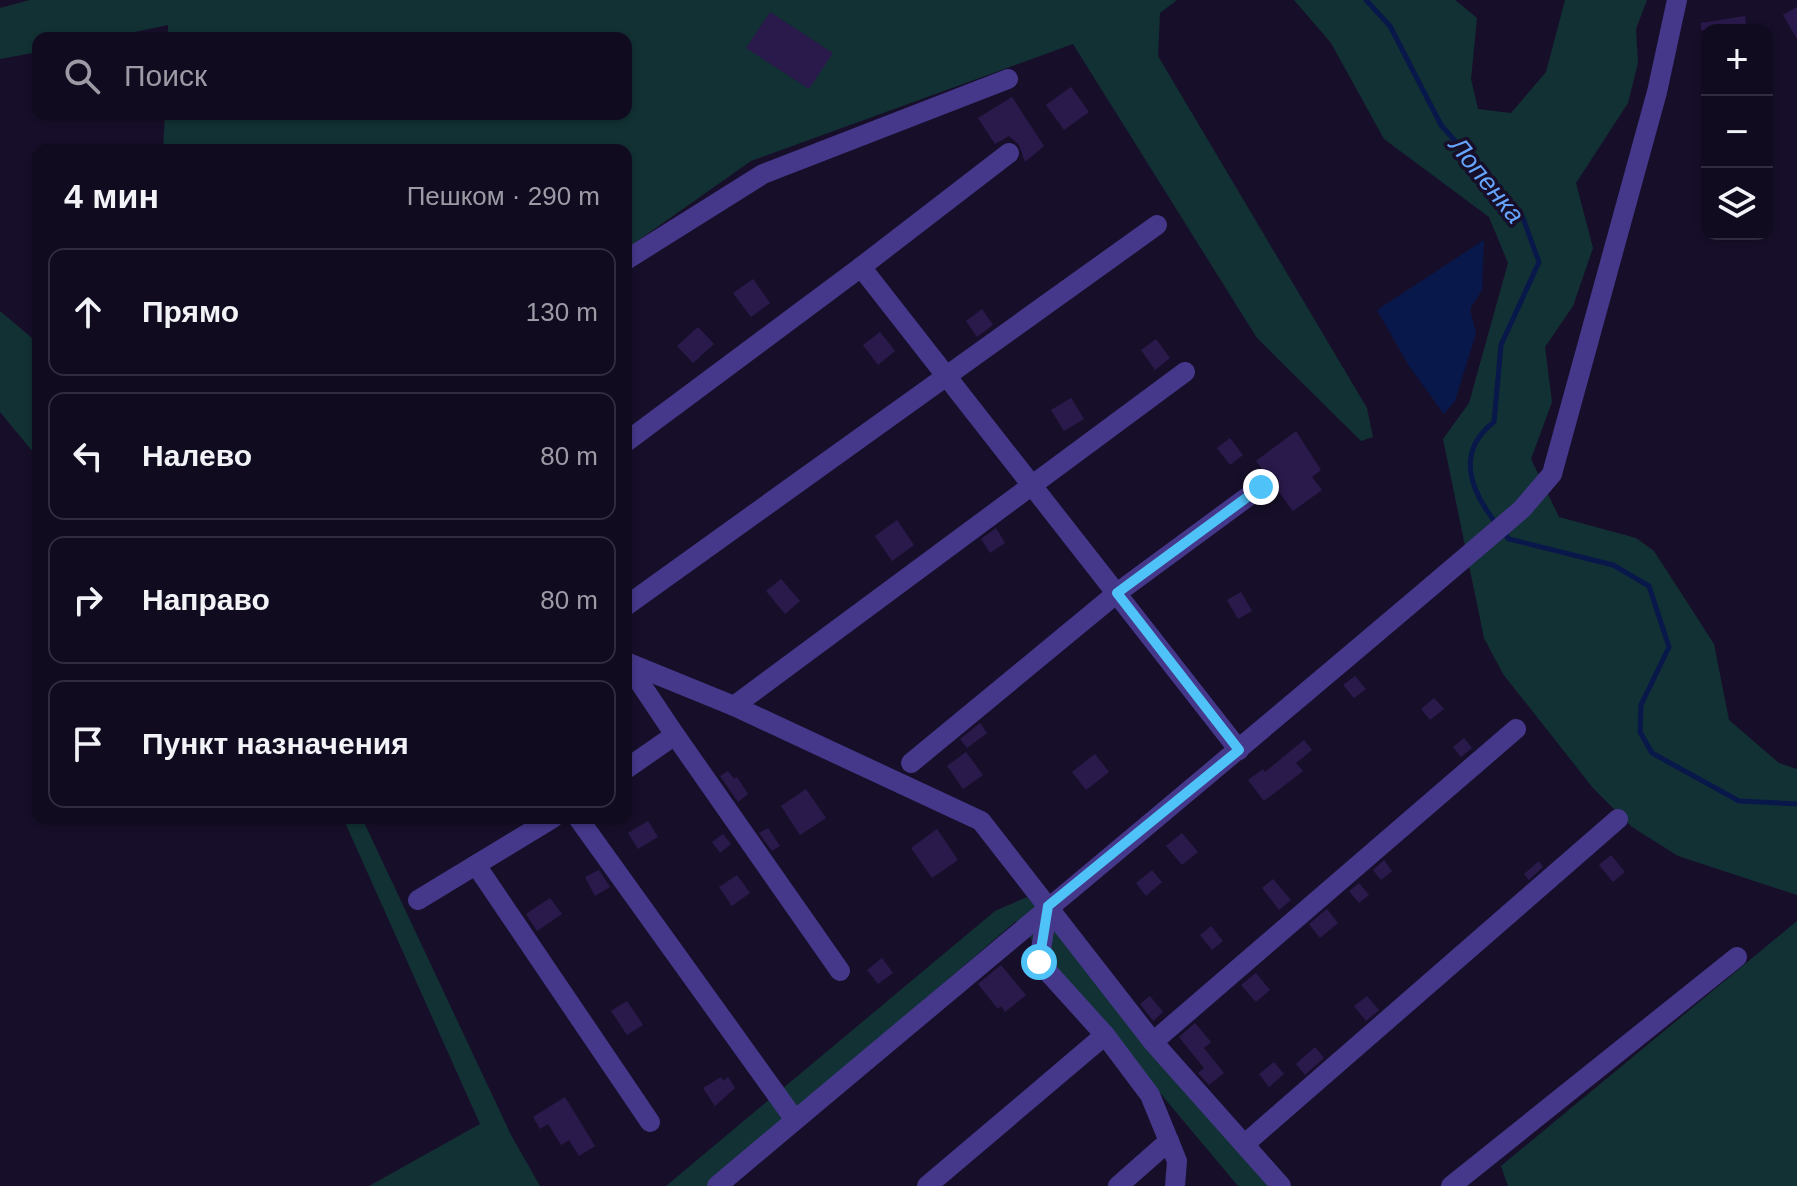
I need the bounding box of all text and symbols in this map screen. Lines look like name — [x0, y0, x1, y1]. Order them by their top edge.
map controls — [1701, 24, 1773, 240]
button: + — [1701, 24, 1773, 96]
search box — [32, 32, 632, 120]
icon: search — [60, 54, 104, 98]
text: Поиск — [124, 59, 207, 92]
button: − — [1701, 96, 1773, 168]
water label: Лопенка — [1442, 129, 1531, 229]
button: layers — [1701, 168, 1773, 240]
text: 4 мин — [64, 177, 159, 215]
text: Пешком · 290 m — [407, 181, 600, 211]
icon: ahead — [66, 290, 110, 334]
text: Прямо — [142, 295, 239, 328]
text: 130 m — [526, 297, 598, 327]
icon: left — [66, 434, 110, 478]
text: Налево — [142, 439, 252, 472]
text: 80 m — [540, 441, 598, 471]
route end — [1243, 469, 1279, 505]
icon: right — [66, 578, 110, 622]
text: Направо — [142, 583, 270, 616]
text: 80 m — [540, 585, 598, 615]
icon: arrive — [66, 722, 110, 766]
text: Пункт назначения — [142, 727, 409, 760]
route start — [1021, 944, 1057, 980]

